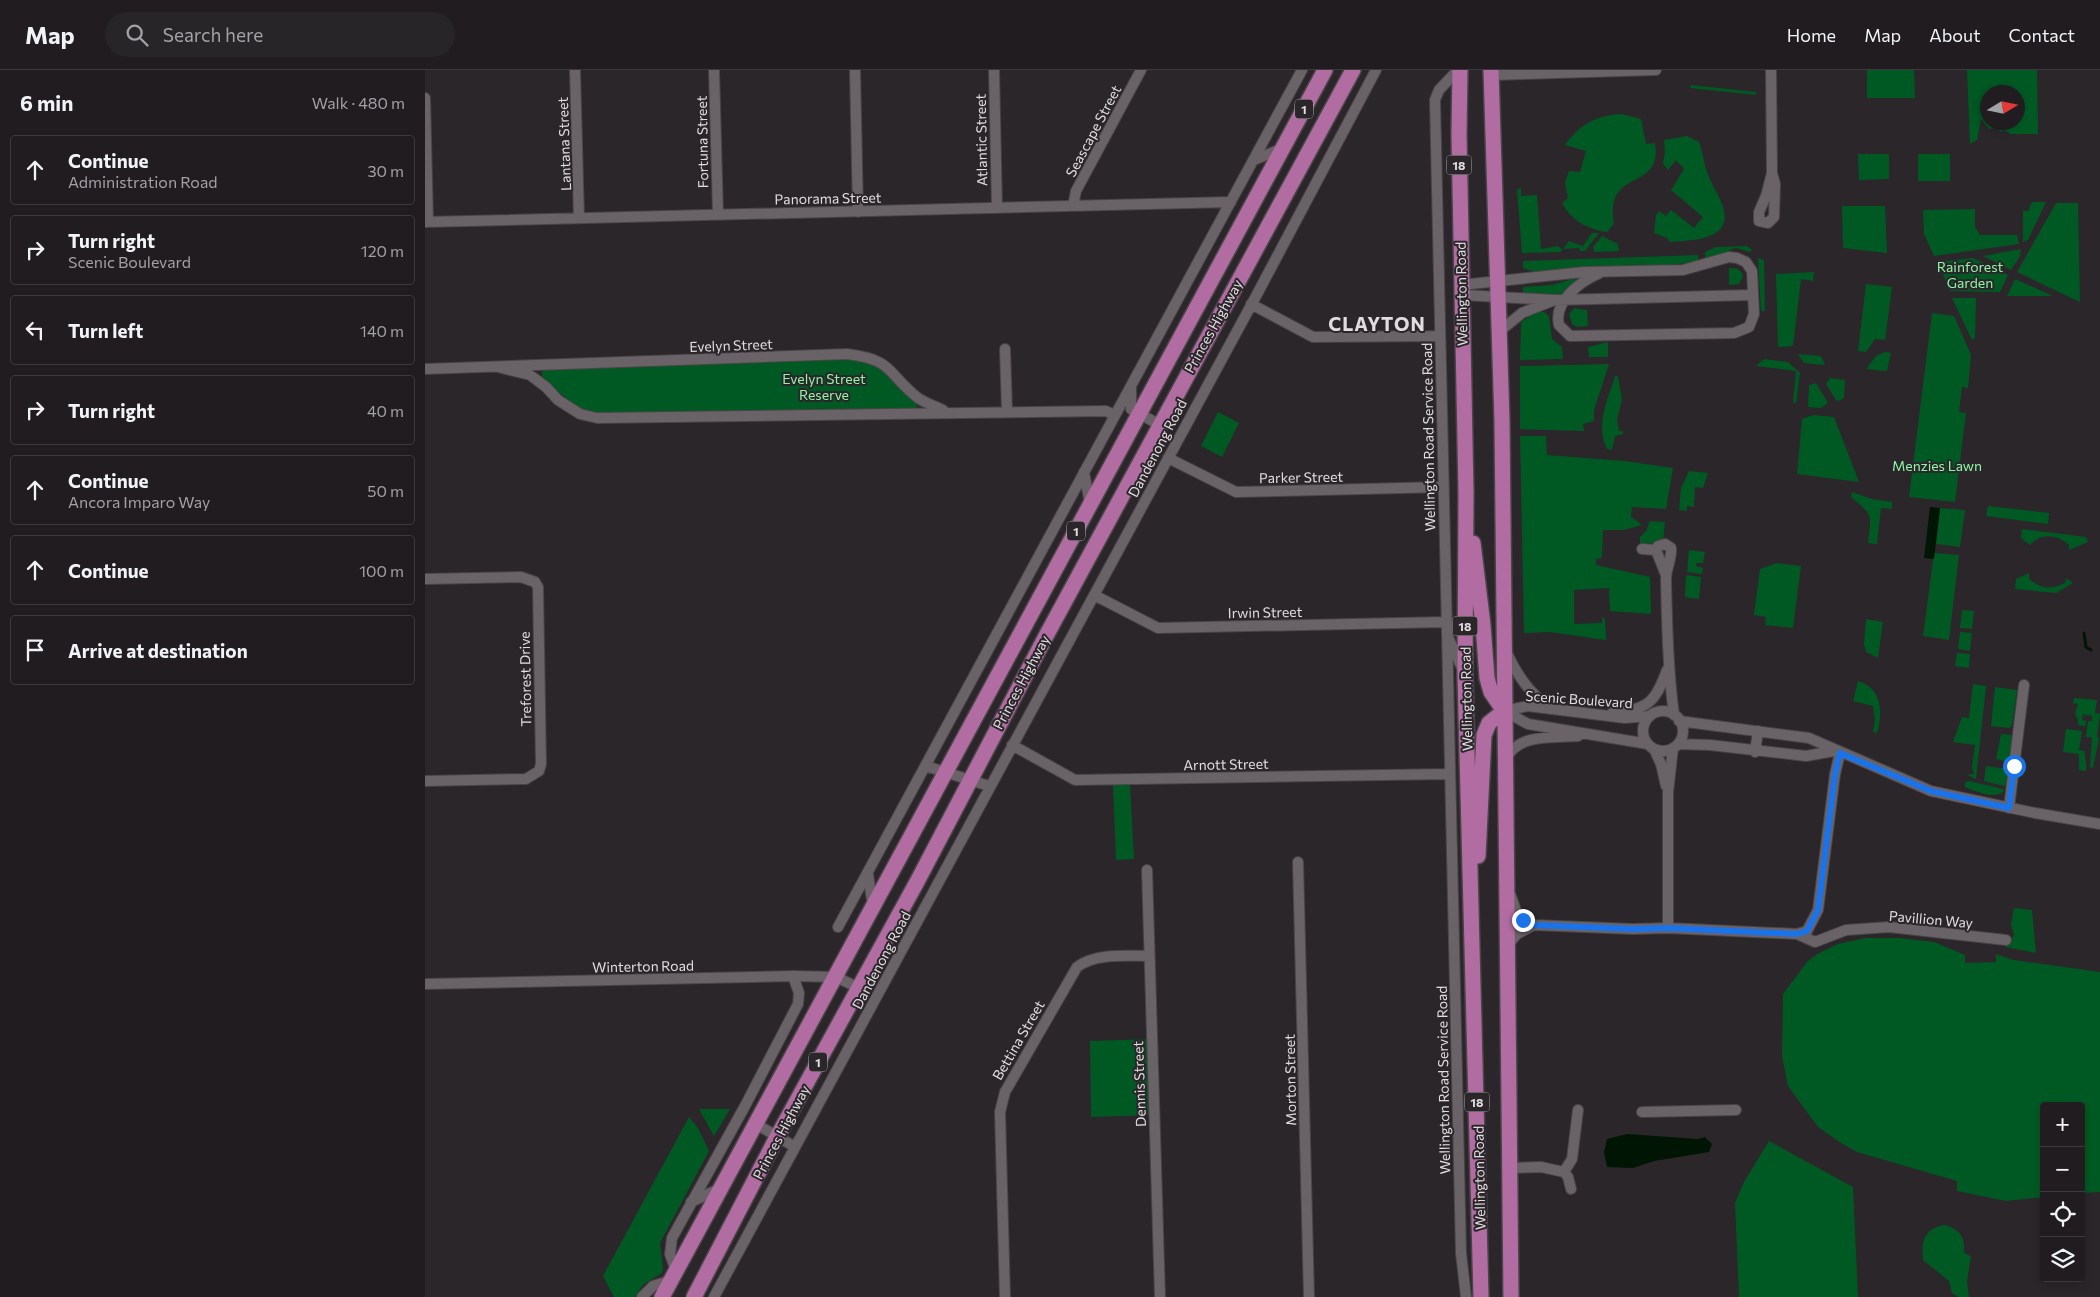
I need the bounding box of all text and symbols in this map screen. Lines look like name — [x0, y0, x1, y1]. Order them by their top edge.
search box — [105, 12, 455, 57]
text: Map — [25, 20, 75, 49]
icon: search — [123, 21, 151, 49]
text: Search here — [163, 23, 263, 46]
text: Home — [1787, 24, 1836, 46]
text: Map — [1864, 24, 1901, 46]
text: About — [1929, 24, 1981, 46]
text: Contact — [2009, 24, 2075, 46]
street label: Seascape Street — [1062, 82, 1124, 180]
north arrow — [1980, 85, 2025, 130]
text: 6 min — [20, 90, 73, 115]
text: Walk · 480 m — [312, 93, 405, 112]
street label: Atlantic Street — [972, 93, 990, 186]
street label: Fortuna Street — [693, 95, 711, 189]
street label: Lantana Street — [554, 96, 574, 191]
road number: 1 — [1295, 100, 1313, 118]
text: Continue — [68, 149, 148, 172]
icon: ahead — [21, 156, 49, 184]
road number: 18 — [1447, 156, 1471, 174]
text: 30 m — [367, 161, 404, 180]
text: Administration Road — [68, 172, 218, 191]
street label: Panorama Street — [774, 189, 882, 207]
text: Turn right — [68, 229, 155, 252]
icon: right — [21, 236, 49, 264]
text: 120 m — [361, 241, 404, 260]
street label: Wellington Road — [1452, 242, 1470, 346]
text: Scenic Boulevard — [68, 252, 191, 271]
park label: Rainforest Garden — [1937, 258, 2004, 291]
street label: Princes Highway — [1180, 276, 1246, 376]
district label: CLAYTON — [1328, 312, 1426, 335]
icon: left — [21, 316, 49, 344]
text: Turn left — [68, 319, 143, 342]
text: 140 m — [360, 321, 404, 340]
street label: Evelyn Street — [689, 335, 773, 355]
street label: Wellington Road Service Road — [1418, 342, 1438, 532]
park label: Evelyn Street Reserve — [782, 370, 866, 403]
icon: right — [21, 396, 49, 424]
street label: Dandenong Road — [1124, 396, 1190, 500]
text: Turn right — [68, 399, 155, 422]
text: 40 m — [367, 401, 404, 420]
park label: Menzies Lawn — [1892, 457, 1982, 474]
street label: Parker Street — [1259, 468, 1343, 486]
text: Continue — [68, 469, 148, 492]
icon: ahead — [21, 476, 49, 504]
text: 50 m — [367, 481, 404, 500]
text: Ancora Imparo Way — [68, 492, 210, 511]
road number: 1 — [1067, 522, 1085, 541]
icon: ahead — [21, 556, 49, 584]
text: Continue — [68, 559, 148, 582]
text: 100 m — [359, 561, 404, 580]
street label: Irwin Street — [1228, 603, 1303, 621]
road number: 18 — [1453, 616, 1477, 636]
street label: Treforest Drive — [516, 631, 534, 727]
street label: Princes Highway — [989, 632, 1053, 732]
icon: arrive — [21, 636, 49, 664]
text: Arrive at destination — [68, 639, 248, 662]
street label: Wellington Road — [1457, 647, 1475, 751]
street label: Scenic Boulevard — [1525, 687, 1633, 711]
street label: Arnott Street — [1183, 755, 1269, 773]
route start — [2003, 755, 2026, 778]
street label: Pavillion Way — [1888, 907, 1974, 931]
street label: Dandenong Road — [848, 908, 914, 1012]
route end — [1512, 909, 1535, 932]
street label: Winterton Road — [592, 957, 694, 975]
street label: Wellington Road Service Road — [1433, 985, 1453, 1175]
street label: Bettina Street — [988, 997, 1048, 1083]
street label: Morton Street — [1281, 1034, 1299, 1126]
street label: Dennis Street — [1129, 1040, 1149, 1127]
road number: 1 — [809, 1052, 827, 1072]
street label: Princes Highway — [749, 1082, 813, 1182]
road number: 18 — [1465, 1092, 1489, 1112]
map controls — [2040, 1102, 2085, 1282]
button: + — [2040, 1102, 2085, 1147]
street label: Wellington Road — [1470, 1126, 1488, 1230]
button: − — [2040, 1147, 2085, 1192]
button: locate — [2040, 1192, 2085, 1237]
button: layers — [2040, 1237, 2085, 1282]

